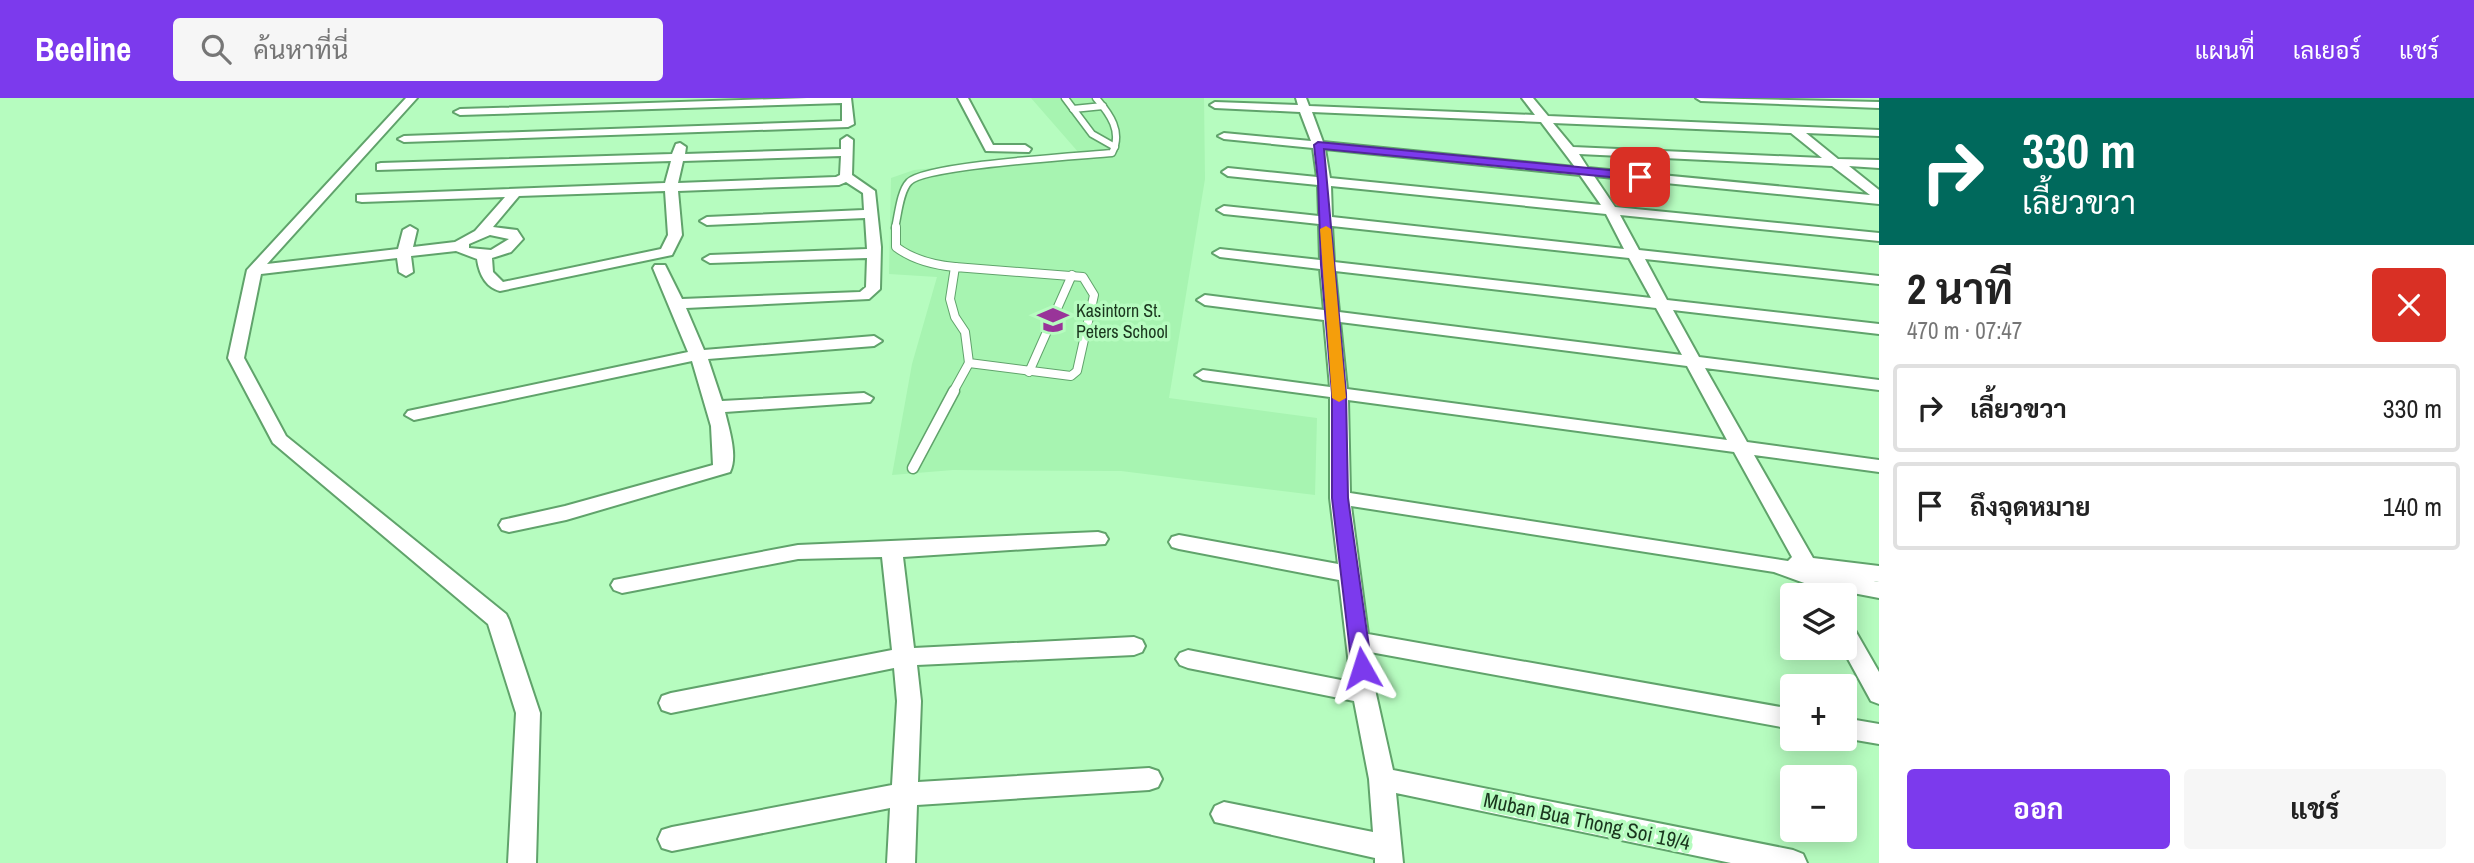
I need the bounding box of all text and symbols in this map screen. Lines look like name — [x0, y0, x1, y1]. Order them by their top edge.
search box — [173, 18, 663, 81]
text: Beeline — [35, 27, 131, 71]
icon: search — [197, 30, 235, 68]
text: ค้นหาที่นี่ — [253, 32, 348, 67]
text: แผนที่ — [2195, 34, 2255, 66]
text: เลเยอร์ — [2293, 34, 2361, 66]
text: แชร์ — [2399, 34, 2439, 66]
text: 330 m — [2022, 117, 2136, 183]
icon: right — [1907, 126, 1998, 217]
pin — [1610, 147, 1670, 207]
icon: arrive — [1621, 158, 1659, 196]
text: เลี้ยวขวา — [2022, 181, 2136, 224]
text: 2 นาที — [1907, 261, 2013, 317]
button: close — [2372, 268, 2446, 342]
place label: Kasintorn St. Peters School — [1076, 298, 1168, 344]
school or university icon: Kasintorn St. Peters School — [1036, 303, 1070, 337]
text: 470 m · 07:47 — [1907, 315, 2022, 346]
icon: right — [1911, 389, 1949, 427]
text: เลี้ยวขวา — [1970, 391, 2067, 426]
text: 330 m — [2383, 391, 2442, 426]
icon: arrive — [1911, 487, 1949, 525]
text: ถึงจุดหมาย — [1970, 489, 2091, 524]
text: 140 m — [2383, 489, 2442, 524]
map controls — [1780, 583, 1857, 842]
button: layers — [1780, 583, 1857, 660]
position arrow — [1325, 631, 1399, 705]
button: + — [1780, 674, 1857, 751]
button: − — [1780, 765, 1857, 842]
button: ออก — [1907, 769, 2170, 849]
button: แชร์ — [2184, 769, 2446, 849]
street label: Muban Bua Thong Soi 19/4 — [1481, 785, 1693, 857]

